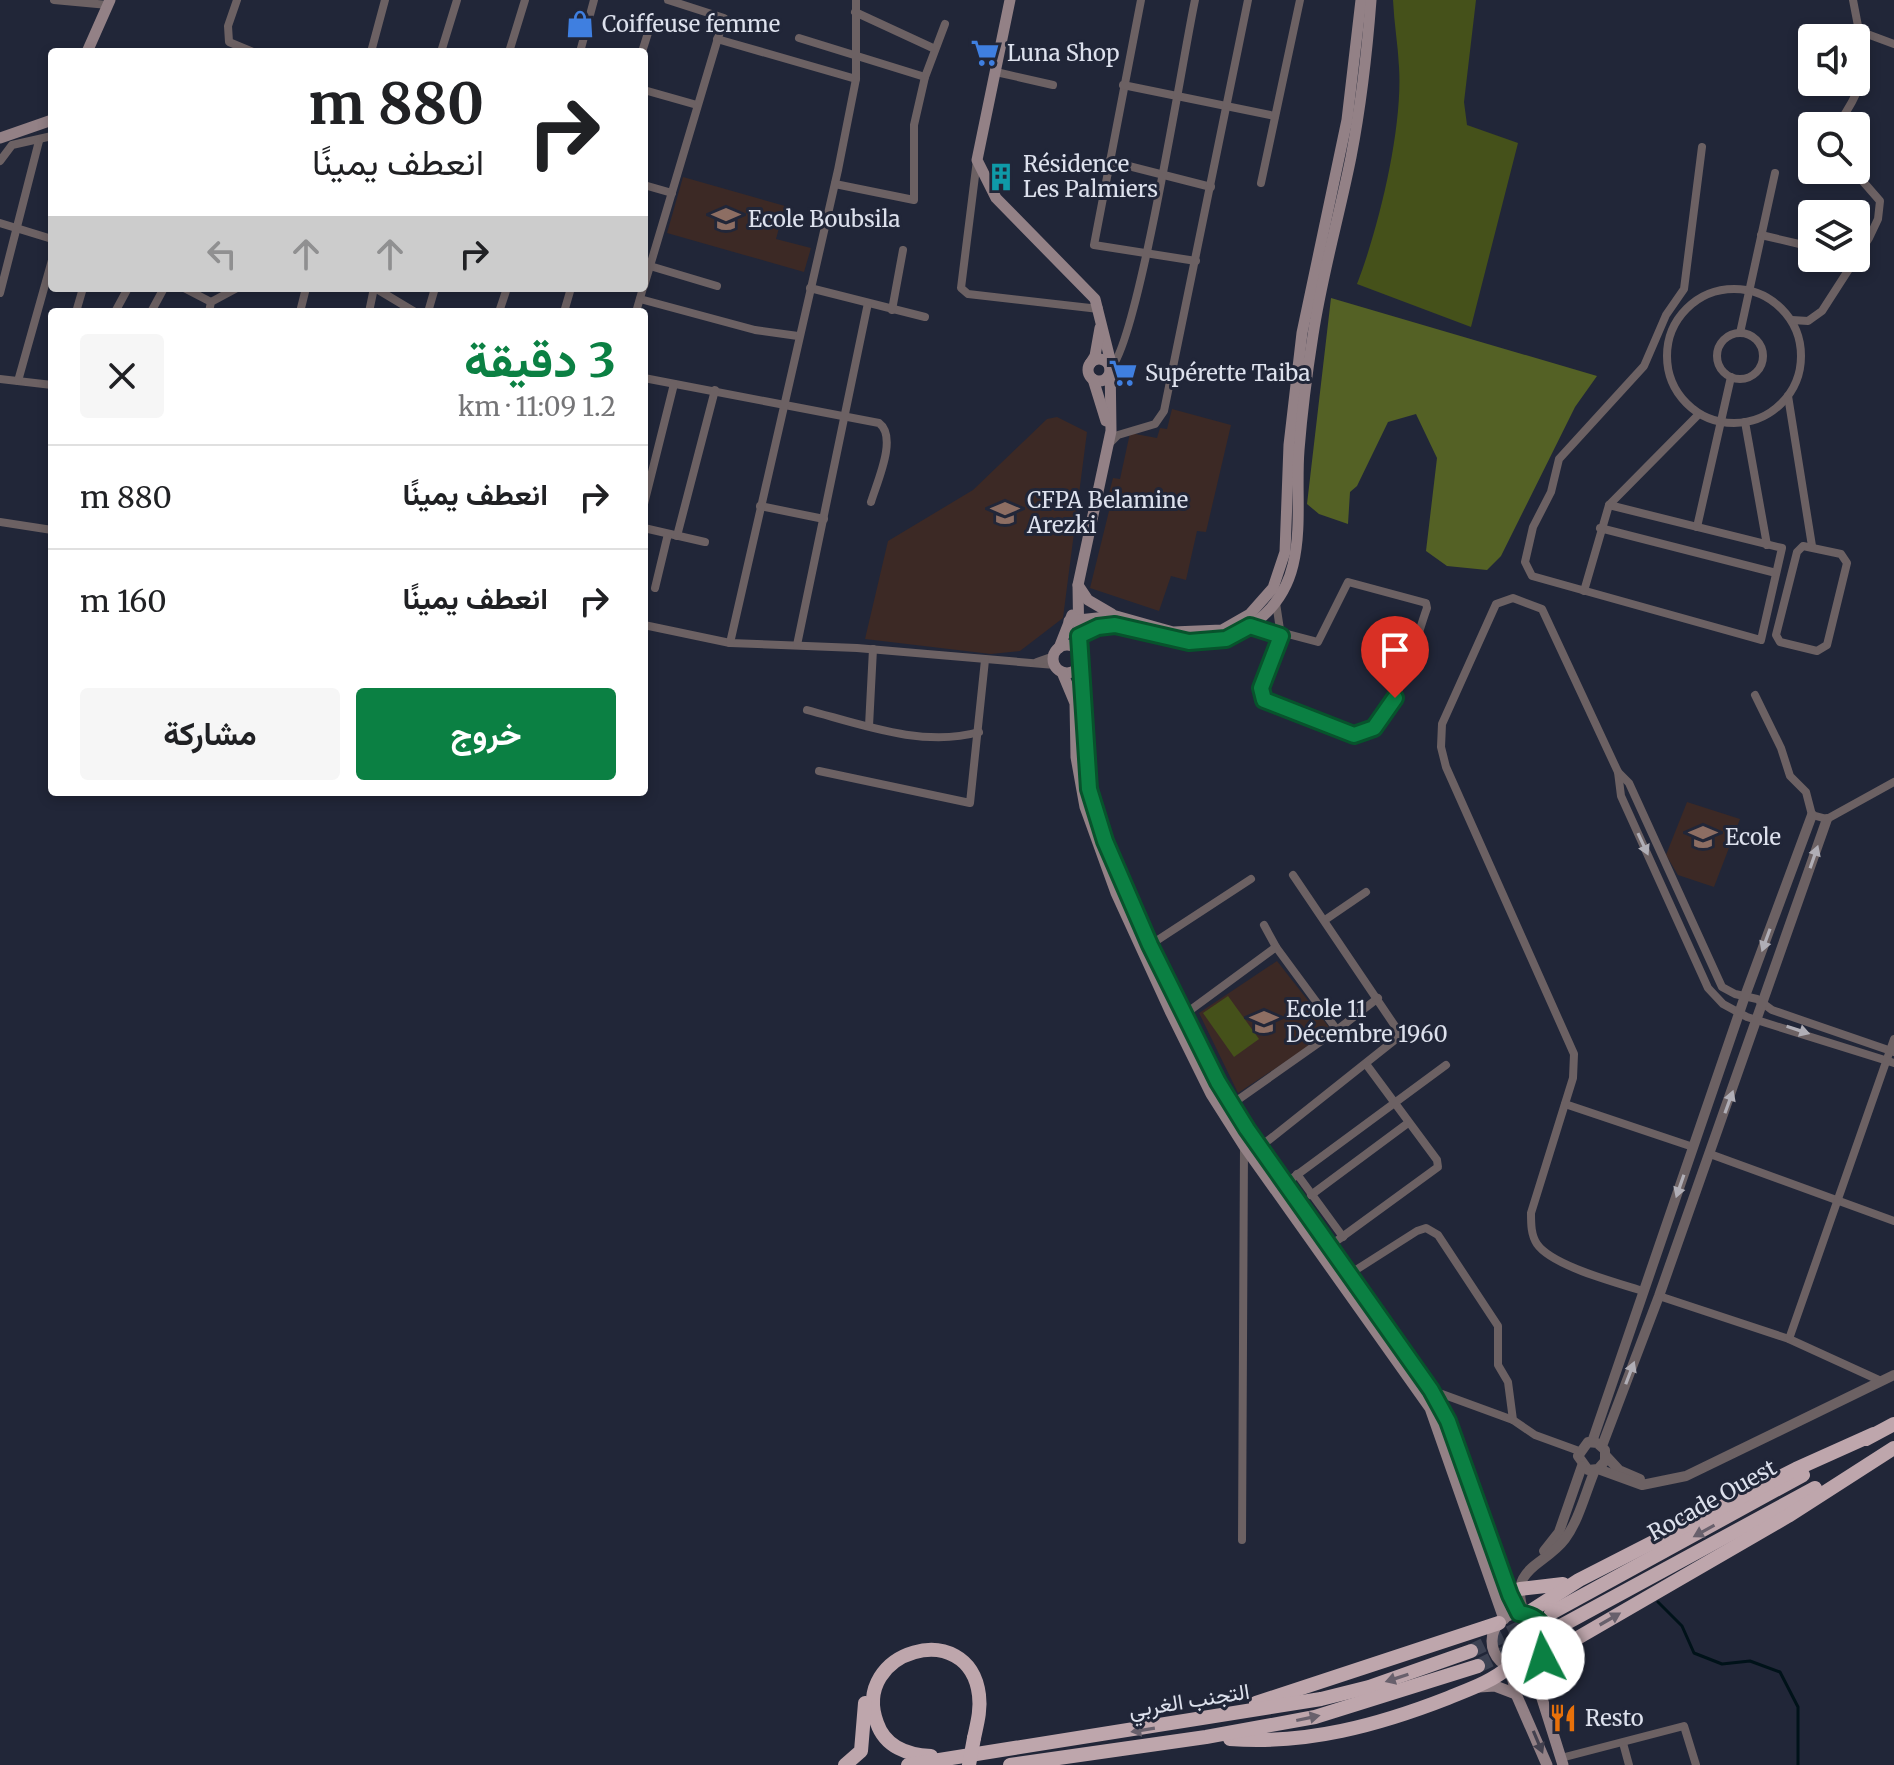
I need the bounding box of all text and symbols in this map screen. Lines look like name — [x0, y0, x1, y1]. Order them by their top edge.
shop icon: Coiffeuse femme — [565, 9, 595, 39]
place label: Coiffeuse femme — [602, 10, 780, 38]
map controls — [1798, 24, 1870, 272]
button: sound — [1798, 24, 1870, 96]
supermarket icon: Luna Shop — [970, 38, 1000, 68]
place label: Luna Shop — [1007, 39, 1120, 67]
text: 880 m — [308, 69, 484, 139]
icon: right — [512, 80, 616, 184]
button: search — [1798, 112, 1870, 184]
text: انعطف يمينًا — [312, 140, 484, 185]
place label: Résidence Les Palmiers — [1023, 150, 1158, 203]
building icon: Résidence Les Palmiers — [986, 162, 1016, 192]
button: layers — [1798, 200, 1870, 272]
school or university icon: Ecole Boubsila — [711, 204, 741, 234]
place label: Ecole Boubsila — [748, 205, 900, 233]
icon: left — [200, 232, 244, 276]
icon: ahead — [284, 232, 328, 276]
icon: ahead — [368, 232, 412, 276]
icon: right — [452, 232, 496, 276]
text: 3 دقيقة — [464, 330, 616, 390]
button: close — [80, 334, 164, 418]
supermarket icon: Supérette Taiba — [1108, 358, 1138, 388]
place label: Supérette Taiba — [1145, 359, 1310, 387]
text: 1.2 km · 11:09 — [458, 390, 616, 423]
text: انعطف يمينًا — [403, 475, 548, 513]
icon: right — [572, 475, 616, 519]
text: 880 m — [80, 478, 172, 516]
place label: CFPA Belamine Arezki — [1026, 486, 1188, 539]
school or university icon: CFPA Belamine Arezki — [990, 498, 1020, 528]
text: انعطف يمينًا — [403, 579, 548, 617]
icon: right — [572, 579, 616, 623]
text: 160 m — [80, 582, 167, 620]
pin — [1361, 616, 1429, 698]
icon: arrive — [1373, 628, 1417, 672]
button: مشاركة — [80, 688, 340, 780]
button: خروج — [356, 688, 616, 780]
school or university icon: Ecole — [1688, 822, 1718, 852]
place label: Ecole — [1725, 823, 1781, 851]
one-way arrow — [1636, 833, 1649, 856]
one-way arrow — [1808, 844, 1820, 868]
one-way arrow — [1759, 929, 1771, 953]
place label: Ecole 11 Décembre 1960 — [1286, 995, 1448, 1048]
school or university icon: Ecole 11 Décembre 1960 — [1249, 1007, 1279, 1037]
one-way arrow — [1786, 1025, 1810, 1037]
one-way arrow — [1723, 1090, 1735, 1114]
one-way arrow — [1673, 1174, 1685, 1198]
one-way arrow — [1624, 1361, 1637, 1385]
street label: Rocade Ouest — [1643, 1453, 1781, 1547]
one-way arrow — [1693, 1524, 1715, 1538]
one-way arrow — [1599, 1612, 1621, 1626]
position arrow — [1501, 1616, 1585, 1700]
one-way arrow — [1385, 1672, 1409, 1685]
street label: التجنب الغربي — [1126, 1677, 1252, 1728]
restaurant icon: Resto — [1548, 1703, 1578, 1733]
place label: Resto — [1585, 1704, 1644, 1732]
one-way arrow — [1296, 1711, 1321, 1724]
one-way arrow — [1130, 1724, 1155, 1737]
one-way arrow — [1532, 1730, 1545, 1754]

